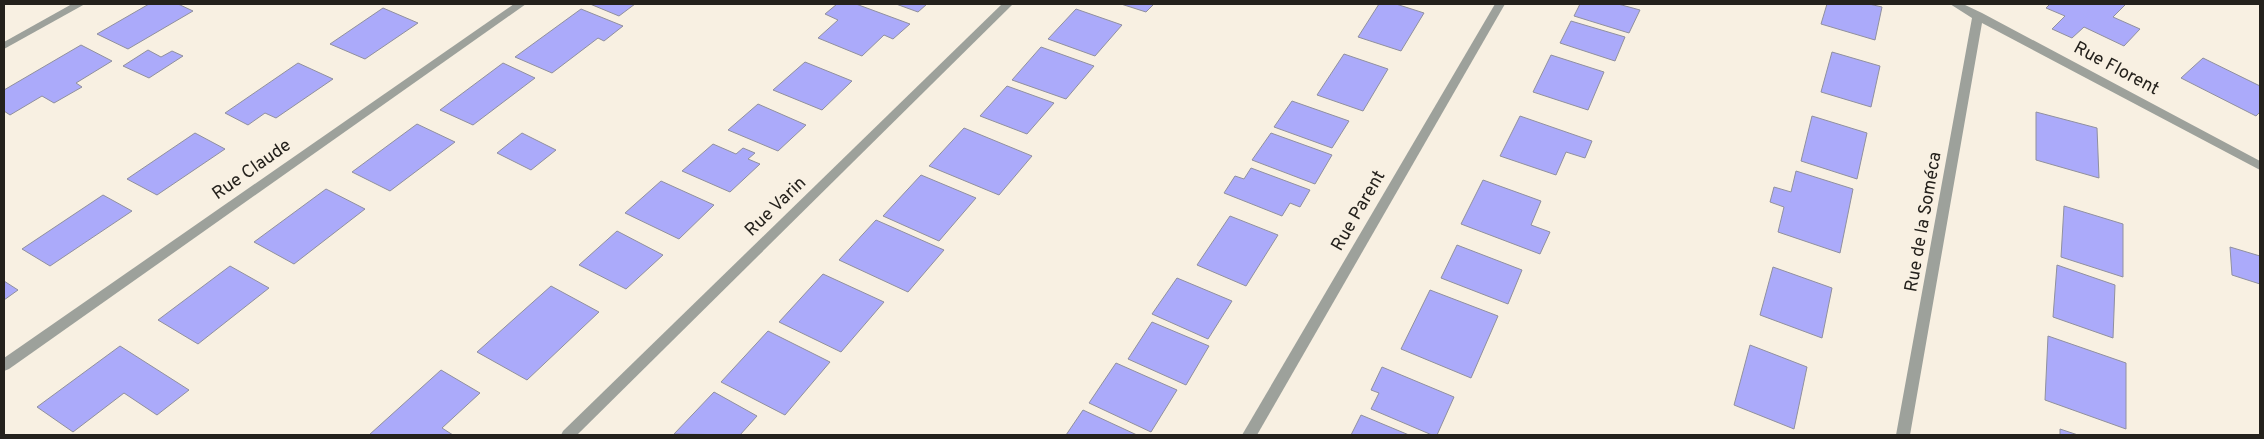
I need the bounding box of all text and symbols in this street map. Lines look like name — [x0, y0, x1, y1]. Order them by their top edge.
street label: Rue Florent — [2069, 37, 2163, 101]
street label: Rue Claude — [208, 134, 296, 206]
street label: Rue de la Soméca — [1900, 150, 1948, 294]
street label: Rue Parent — [1327, 167, 1391, 255]
street label: Rue Varin — [740, 172, 812, 242]

